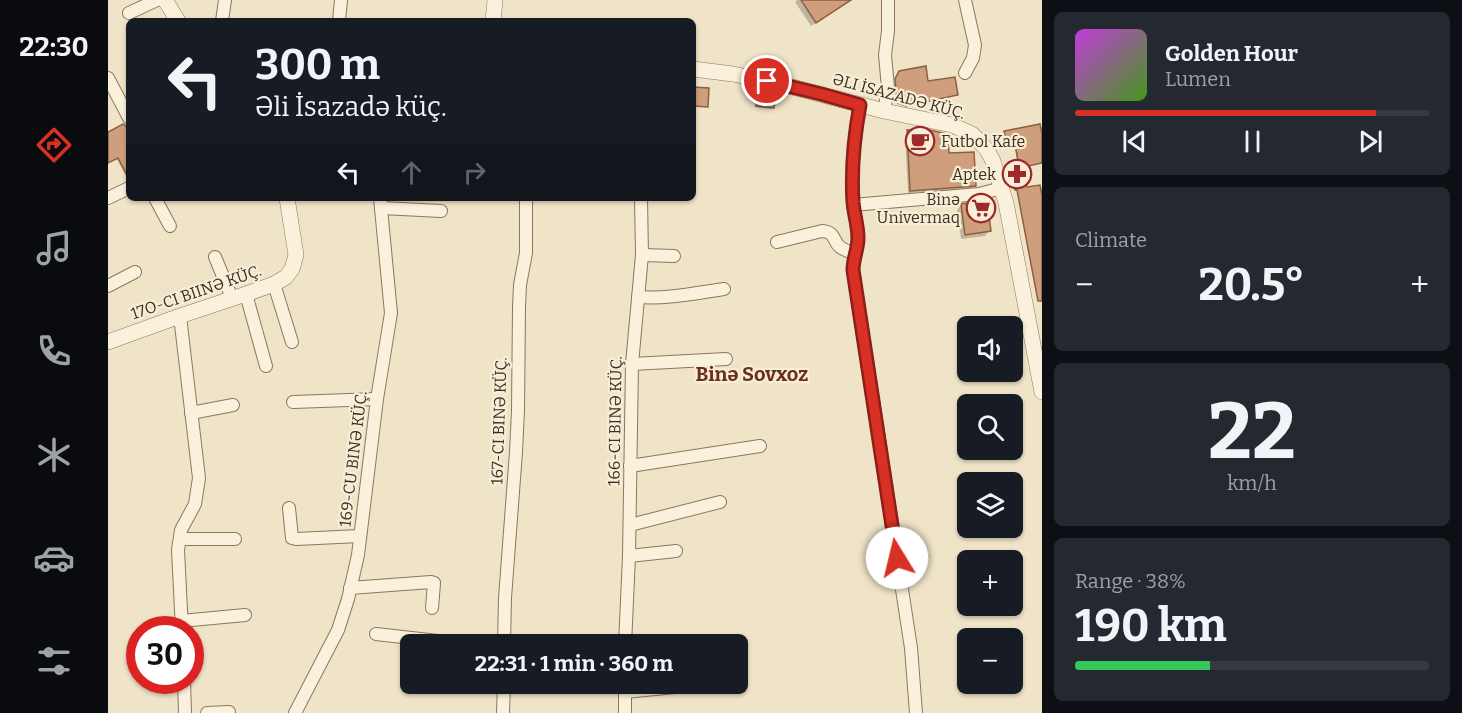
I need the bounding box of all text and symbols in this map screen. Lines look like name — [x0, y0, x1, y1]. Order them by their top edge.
text: 22:30 — [19, 31, 89, 63]
text: 300 m — [255, 40, 380, 90]
text: Golden Hour — [1165, 40, 1298, 67]
icon: left — [156, 42, 234, 120]
pin — [741, 55, 792, 106]
icon: arrive — [750, 64, 783, 97]
text: Lumen — [1165, 67, 1231, 91]
street label: ƏLI İSAZADƏ KÜÇ. — [831, 69, 967, 123]
text: Əli İsazadə küç. — [255, 91, 447, 123]
icon: directions — [33, 124, 75, 166]
cafe icon: Futbol Kafe — [904, 125, 936, 157]
icon: previous — [1118, 125, 1151, 158]
icon: pause — [1236, 125, 1269, 158]
icon: next — [1354, 125, 1387, 158]
place label: Futbol Kafe — [941, 132, 1025, 151]
icon: left — [332, 156, 365, 189]
icon: ahead — [395, 156, 428, 189]
icon: right — [458, 156, 491, 189]
pharmacy icon: Aptek — [1001, 158, 1033, 190]
place label: Aptek — [952, 165, 996, 184]
place label: Binə Univermaq — [876, 190, 961, 227]
supermarket icon: Binə Univermaq — [965, 192, 997, 224]
icon: music — [33, 227, 75, 269]
text: Climate — [1075, 228, 1147, 252]
text: 20.5° — [1199, 258, 1305, 312]
street label: 17O-CI BIINƏ KÜÇ. — [128, 261, 264, 323]
text: − — [1075, 265, 1093, 305]
text: + — [1410, 265, 1429, 305]
map controls — [957, 316, 1023, 694]
button: sound — [957, 316, 1023, 382]
icon: phone — [33, 330, 75, 372]
street label: 166-CI BINƏ KÜÇ. — [604, 356, 626, 486]
street label: 167-CI BINƏ KÜÇ. — [487, 357, 511, 485]
district label: Binə Sovxoz — [696, 362, 808, 386]
text: 22 — [1208, 385, 1296, 479]
street label: 169-CU BINƏ KÜÇ. — [335, 390, 371, 528]
button: search — [957, 394, 1023, 460]
icon: climate — [33, 434, 75, 476]
text: km/h — [1227, 471, 1277, 495]
button: layers — [957, 472, 1023, 538]
position arrow — [865, 526, 929, 590]
icon: car — [33, 537, 75, 579]
button: + — [957, 550, 1023, 616]
text: Range · 38% — [1075, 569, 1186, 593]
text: 190 km — [1075, 599, 1227, 653]
speed limit sign: 30 — [126, 616, 204, 694]
button: − — [957, 628, 1023, 694]
icon: filters — [33, 640, 75, 682]
text: 22:31 · 1 min · 360 m — [475, 650, 673, 677]

